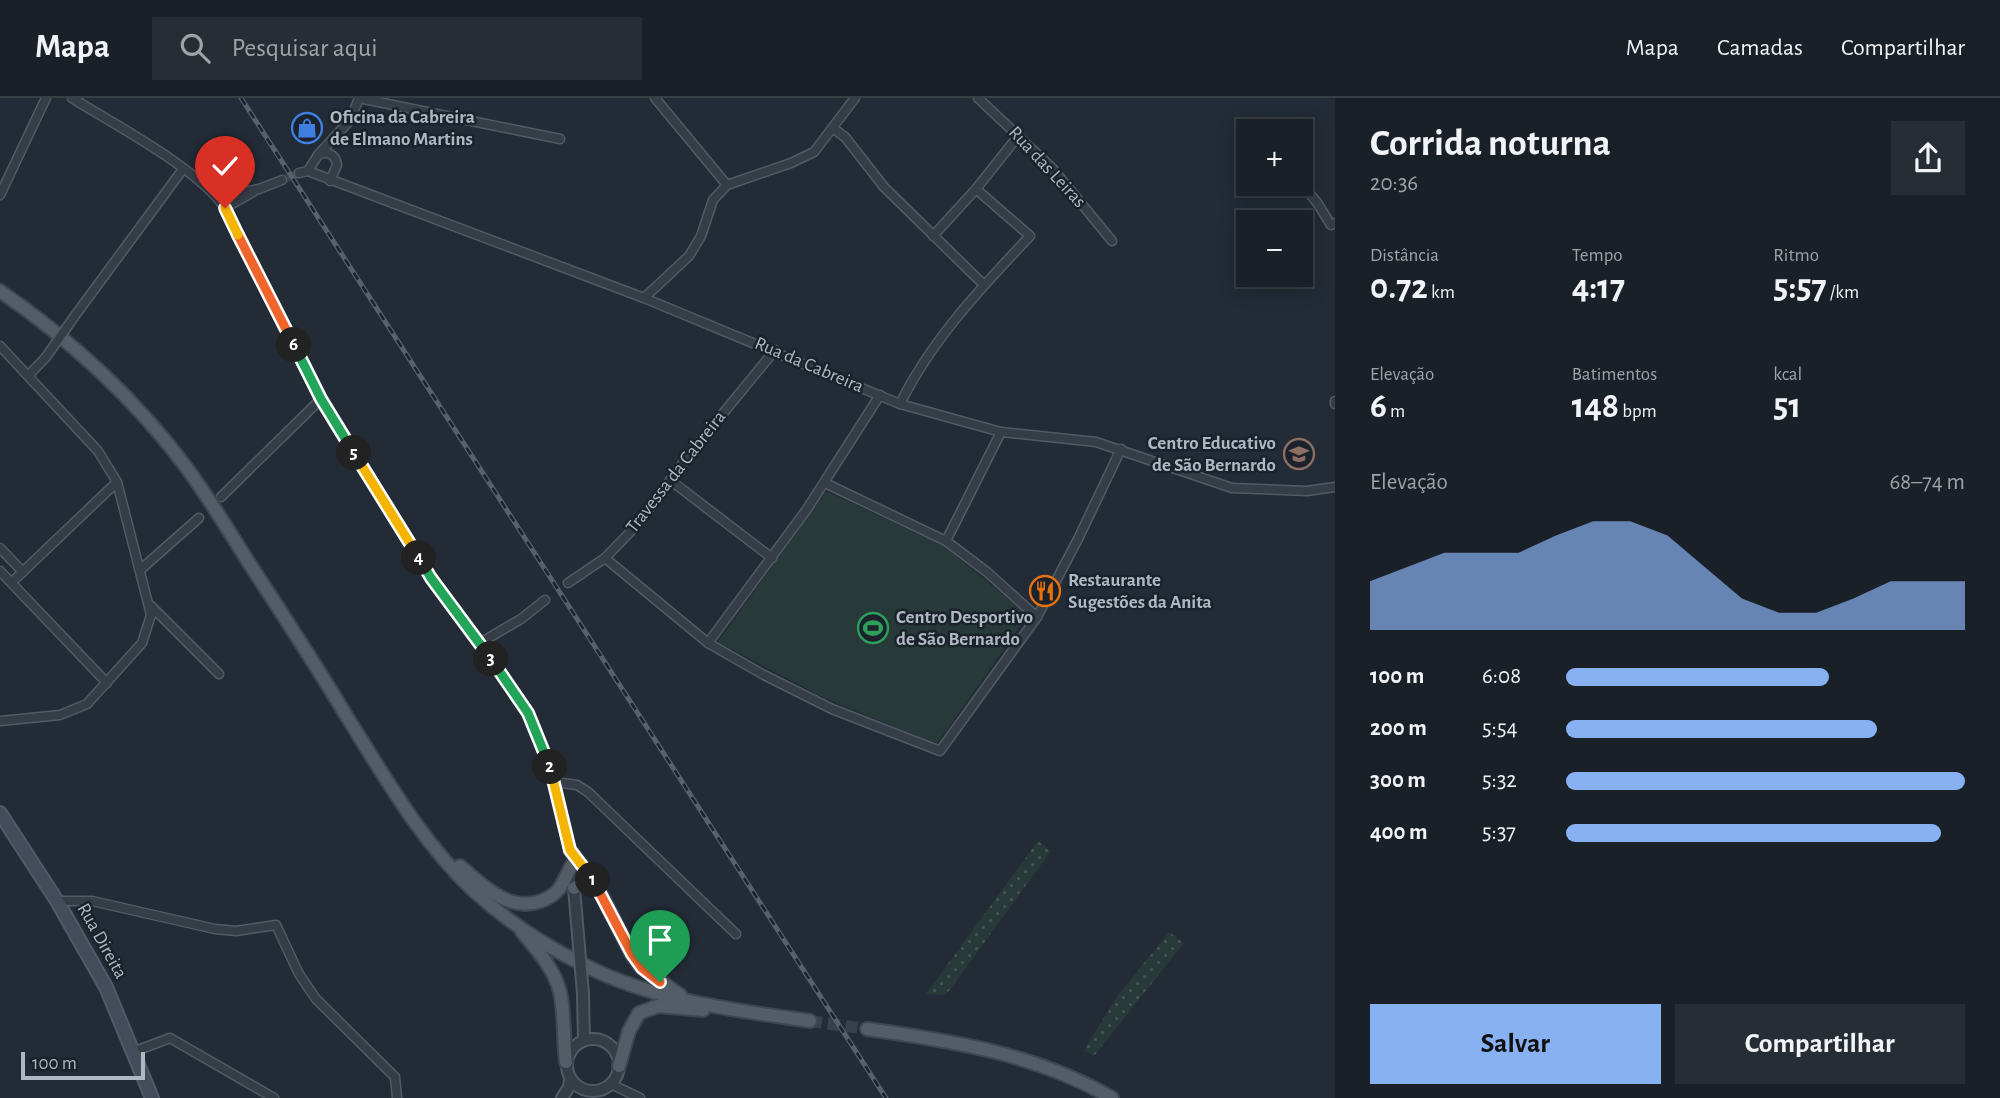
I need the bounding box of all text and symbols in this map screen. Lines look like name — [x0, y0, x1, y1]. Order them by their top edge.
search box — [152, 17, 642, 80]
icon: search — [176, 29, 214, 67]
text: Mapa — [35, 31, 110, 64]
text: Pesquisar aqui — [232, 35, 378, 61]
text: Mapa — [1626, 36, 1679, 60]
text: Camadas — [1717, 36, 1803, 60]
text: Compartilhar — [1841, 36, 1965, 60]
place label: Oficina da Cabreira de Elmano Martins — [330, 108, 475, 149]
shop icon: Oficina da Cabreira de Elmano Martins — [290, 111, 324, 145]
map controls — [1236, 119, 1313, 287]
button: + — [1236, 119, 1313, 196]
button: share — [1891, 121, 1965, 195]
street label: Rua das Leiras — [1005, 123, 1089, 211]
text: Corrida noturna — [1370, 125, 1611, 163]
pin — [195, 136, 255, 208]
icon: check — [206, 147, 244, 185]
text: 20:36 — [1370, 172, 1418, 195]
button: − — [1236, 210, 1313, 287]
text: Distância — [1370, 246, 1439, 265]
text: Tempo — [1572, 246, 1623, 265]
text: Ritmo — [1773, 246, 1819, 265]
text: 0.72 — [1370, 270, 1428, 305]
text: 4:17 — [1572, 270, 1625, 305]
text: 5:57 — [1773, 270, 1827, 305]
text: km — [1428, 283, 1455, 302]
text: /km — [1827, 283, 1859, 302]
pin: 6 — [276, 328, 312, 362]
street label: Rua da Cabreira — [752, 334, 866, 396]
text: 6 — [289, 335, 298, 354]
text: Elevação — [1370, 365, 1434, 384]
text: Batimentos — [1572, 365, 1657, 384]
text: kcal — [1773, 365, 1802, 384]
text: 6 — [1370, 389, 1387, 424]
text: 148 — [1572, 389, 1619, 424]
text: 51 — [1773, 389, 1801, 424]
text: m — [1387, 402, 1405, 421]
text: bpm — [1619, 402, 1657, 421]
street label: Travessa da Cabreira — [623, 407, 730, 537]
place label: Centro Educativo de São Bernardo — [1148, 434, 1276, 475]
pin: 5 — [336, 436, 372, 470]
school or university icon: Centro Educativo de São Bernardo — [1282, 437, 1316, 471]
text: 5 — [349, 443, 358, 462]
text: Elevação — [1370, 471, 1448, 494]
text: 68–74 m — [1889, 471, 1965, 494]
pin: 4 — [402, 540, 436, 575]
text: 4 — [414, 548, 423, 567]
place label: Restaurante Sugestões da Anita — [1068, 571, 1212, 612]
restaurant icon: Restaurante Sugestões da Anita — [1028, 574, 1062, 608]
place label: Centro Desportivo de São Bernardo — [896, 608, 1033, 649]
sports icon: Centro Desportivo de São Bernardo — [856, 611, 890, 645]
pin: 3 — [474, 642, 508, 676]
text: 3 — [486, 649, 495, 668]
text: 100 m — [1370, 665, 1424, 688]
text: 6:08 — [1482, 665, 1521, 688]
text: 200 m — [1370, 717, 1427, 740]
text: 5:54 — [1482, 717, 1518, 740]
pin: 2 — [532, 750, 568, 784]
text: 2 — [545, 757, 554, 776]
text: 300 m — [1370, 769, 1426, 792]
text: 5:32 — [1482, 769, 1517, 792]
text: 400 m — [1370, 821, 1428, 844]
text: 5:37 — [1482, 821, 1516, 844]
pin: 1 — [576, 862, 610, 898]
text: 1 — [589, 870, 596, 889]
street label: Rua Direita — [74, 900, 131, 982]
pin — [630, 910, 690, 982]
icon: arrive — [641, 921, 679, 959]
button: Salvar — [1370, 1004, 1661, 1084]
button: Compartilhar — [1675, 1004, 1965, 1084]
scale bar — [21, 1049, 145, 1081]
text: 100 m — [32, 1054, 77, 1073]

